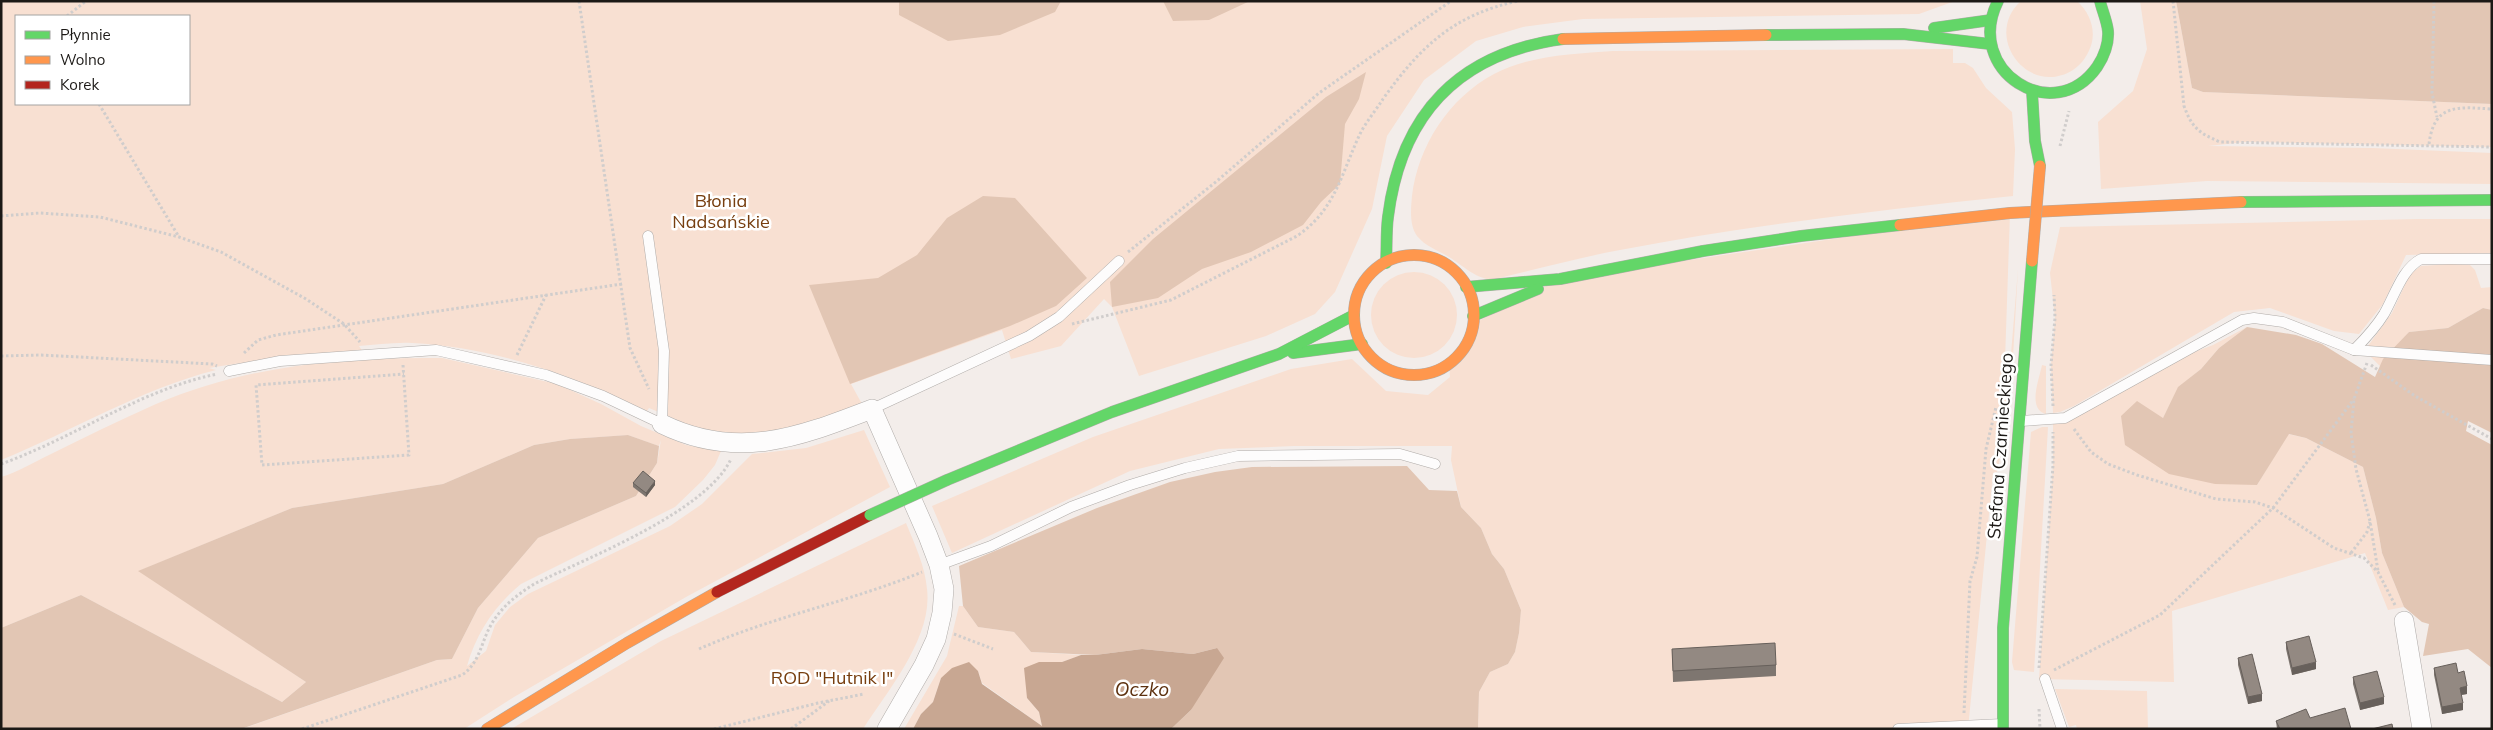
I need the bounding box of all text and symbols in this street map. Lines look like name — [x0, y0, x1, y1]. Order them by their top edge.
legend — [15, 15, 190, 105]
text: Płynnie — [60, 25, 111, 44]
text: Wolno — [60, 50, 105, 69]
text: Korek — [60, 75, 99, 94]
park label: Błonia Nadsańskie — [672, 189, 770, 233]
street label: Stefana Czarnieckiego — [1982, 352, 2018, 540]
park label: ROD "Hutnik I" — [771, 666, 893, 689]
water label: Oczko — [1115, 677, 1169, 701]

